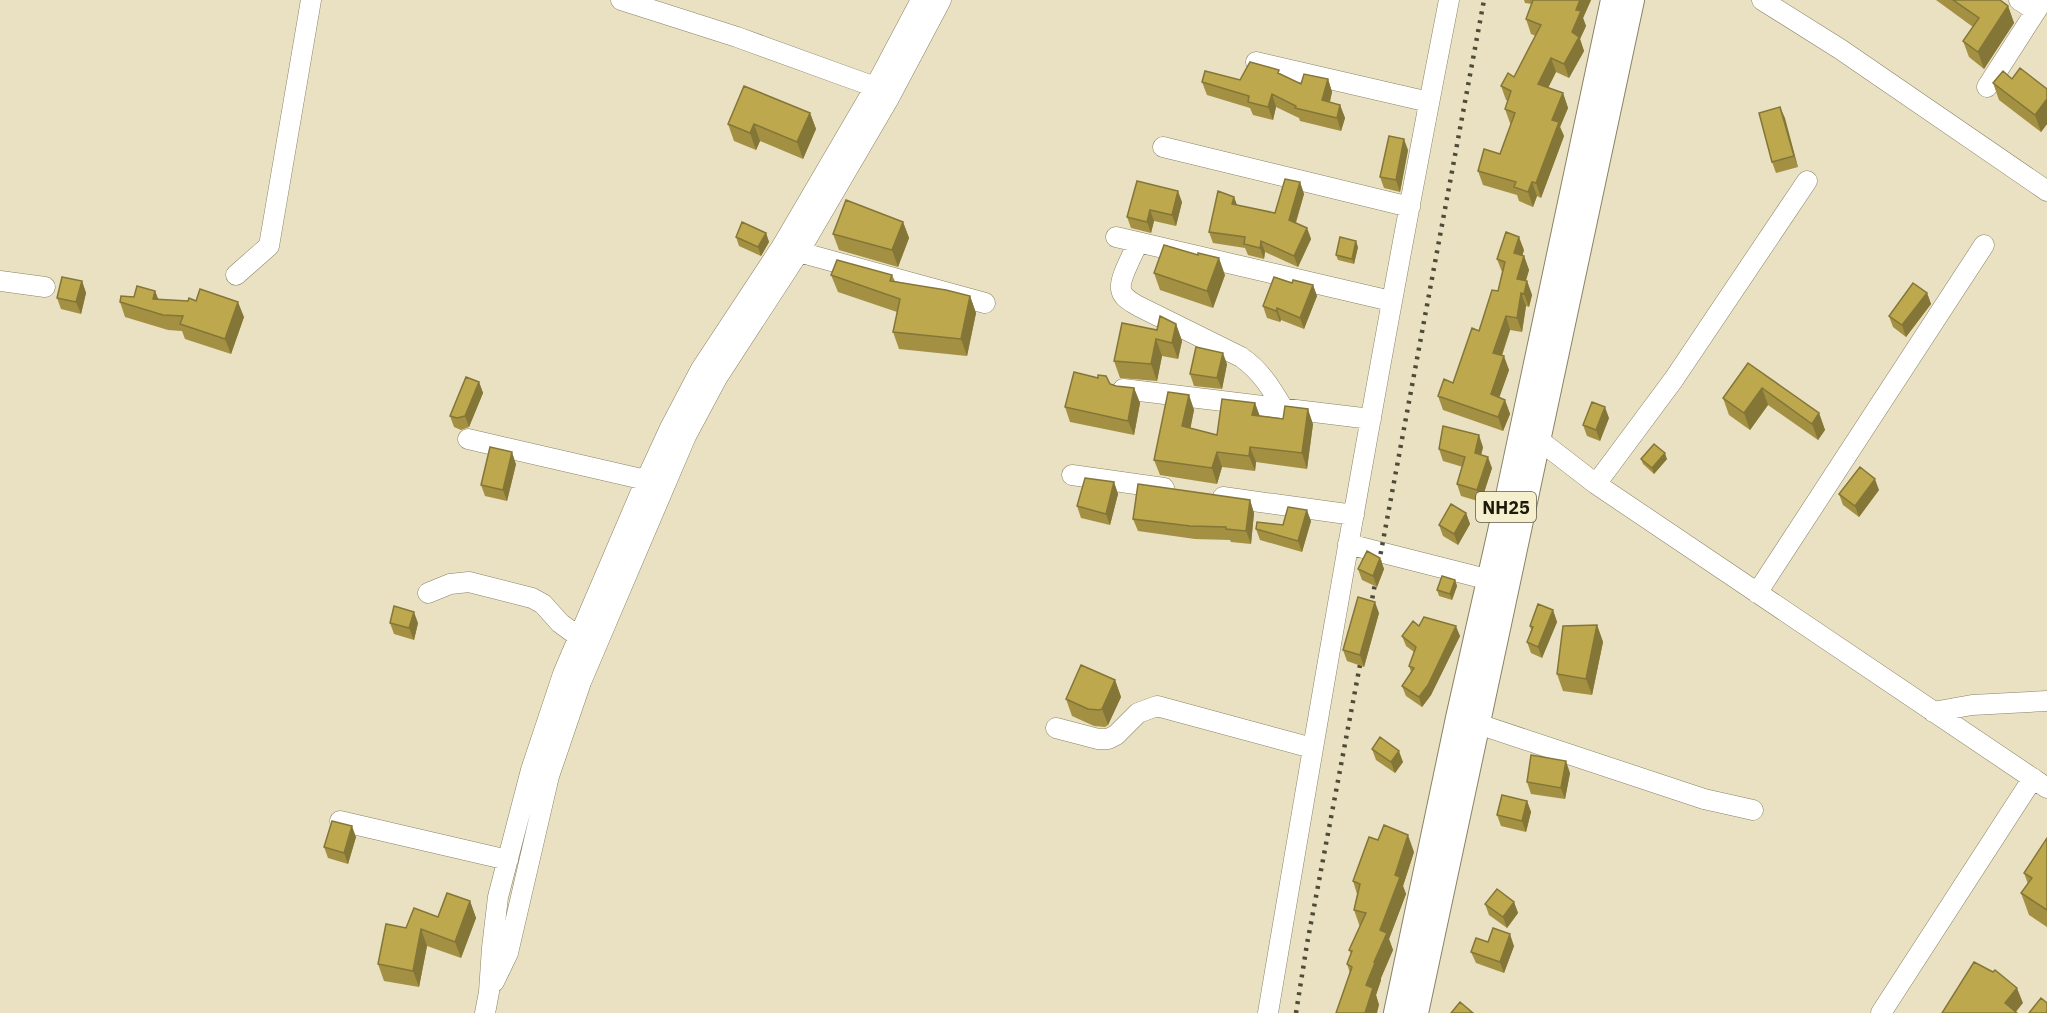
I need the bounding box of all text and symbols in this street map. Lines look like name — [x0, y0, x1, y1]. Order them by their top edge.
road number: NH25 — [1476, 492, 1536, 522]

